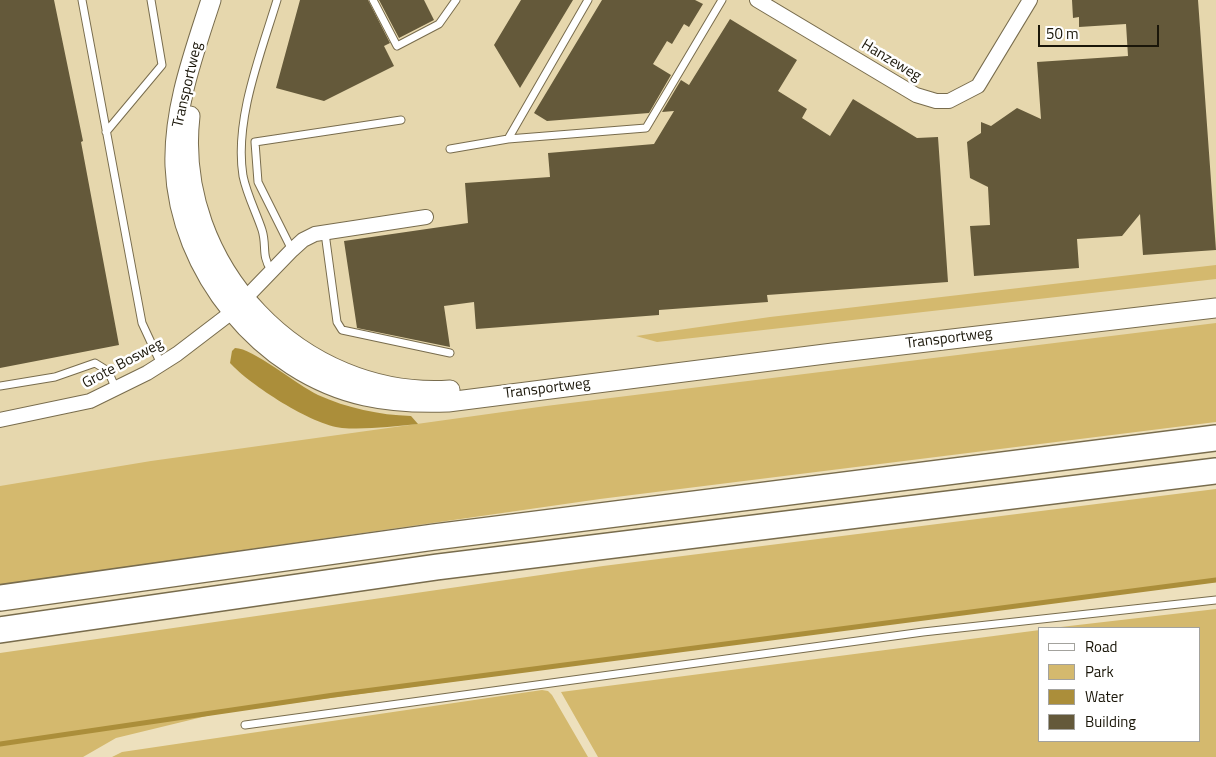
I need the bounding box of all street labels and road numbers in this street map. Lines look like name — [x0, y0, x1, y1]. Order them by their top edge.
street label: Hanzeweg — [858, 36, 924, 86]
street label: Transportweg — [169, 40, 207, 130]
street label: Transportweg — [905, 325, 993, 353]
street label: Grote Bosweg — [79, 335, 167, 393]
street label: Transportweg — [503, 375, 591, 403]

